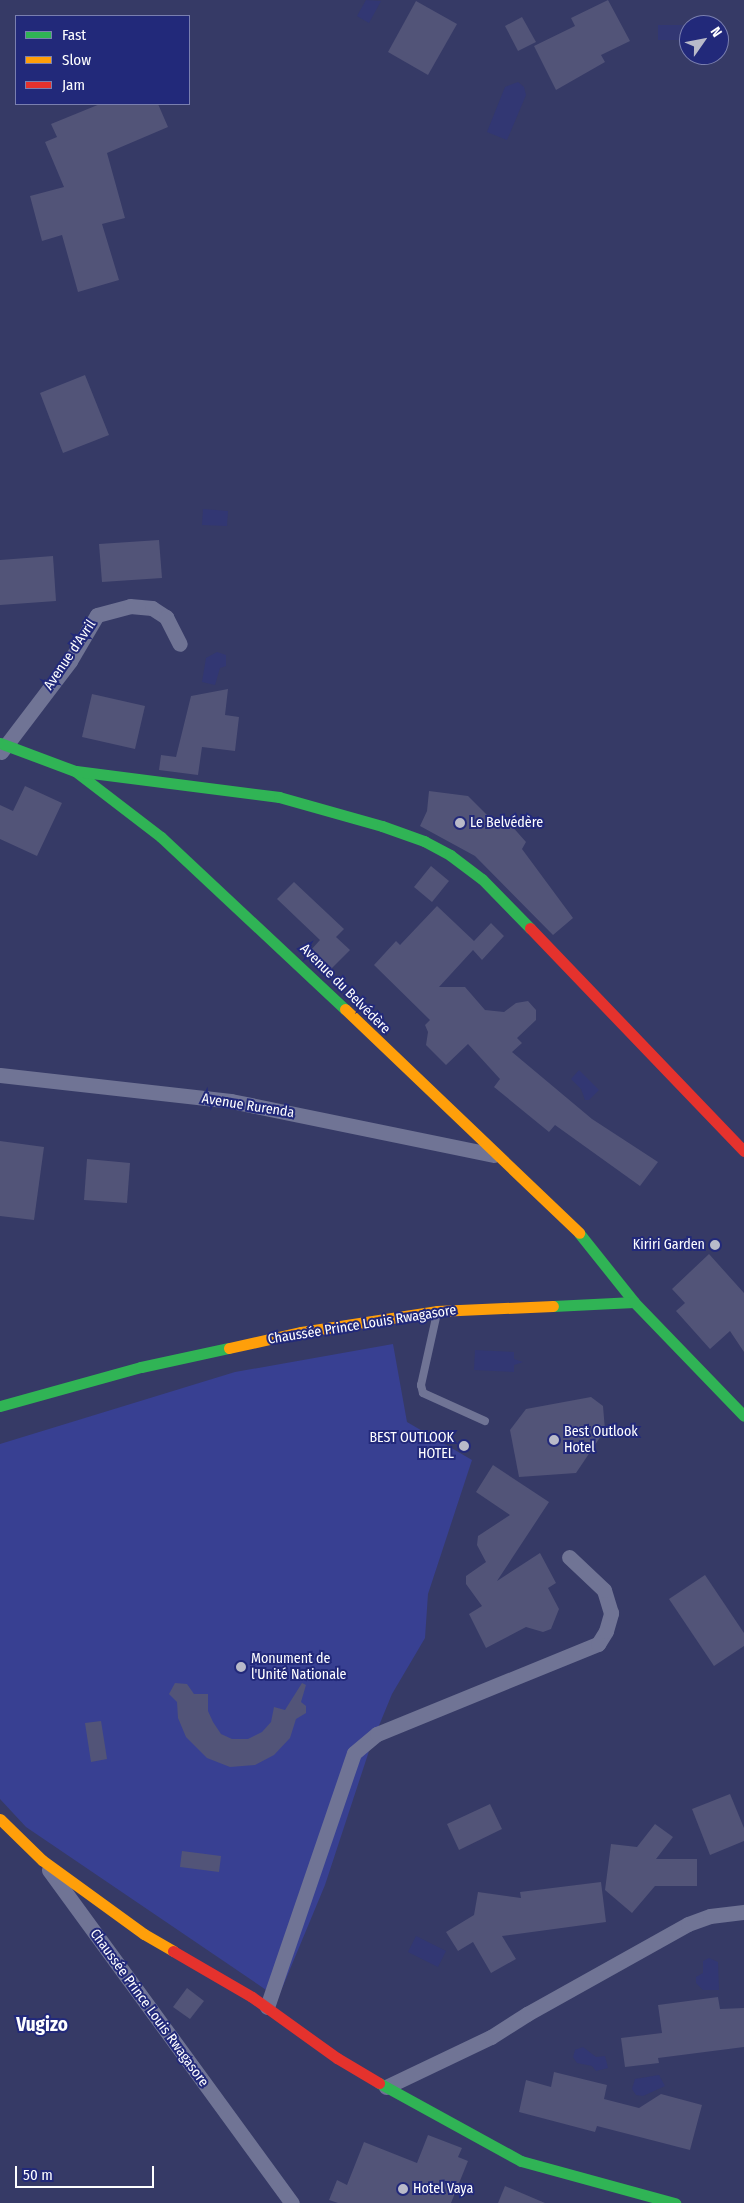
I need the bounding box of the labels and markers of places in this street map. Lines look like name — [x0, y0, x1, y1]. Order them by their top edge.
place label: Le Belvédère — [470, 815, 543, 831]
marker: Le Belvédère — [454, 817, 466, 829]
place label: Kiriri Garden — [633, 1237, 705, 1253]
marker: Kiriri Garden — [709, 1239, 721, 1251]
place label: Best Outlook Hotel — [564, 1424, 638, 1456]
place label: BEST OUTLOOK HOTEL — [369, 1430, 454, 1462]
marker: Best Outlook Hotel — [548, 1434, 560, 1446]
marker: BEST OUTLOOK HOTEL — [458, 1440, 470, 1452]
place label: Monument de l'Unité Nationale — [251, 1651, 346, 1684]
marker: Monument de l'Unité Nationale — [235, 1661, 247, 1673]
place label: Hotel Vaya — [413, 2181, 473, 2197]
marker: Hotel Vaya — [397, 2183, 409, 2195]

